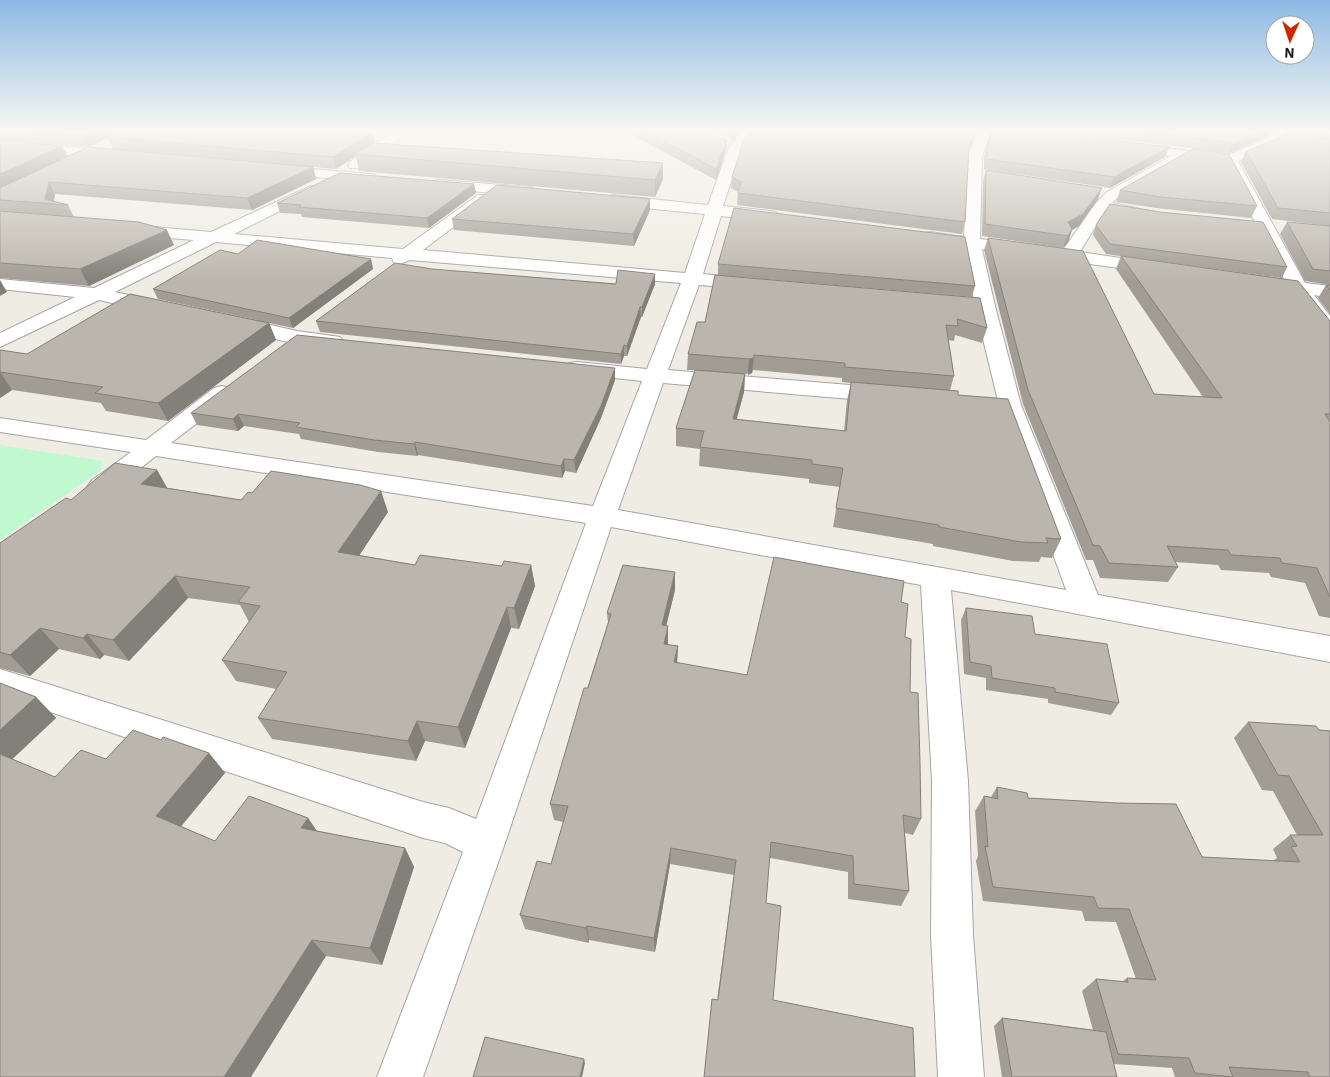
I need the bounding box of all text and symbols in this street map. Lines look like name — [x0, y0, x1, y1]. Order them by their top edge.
north arrow — [1265, 15, 1315, 65]
text: N — [1284, 44, 1295, 62]

